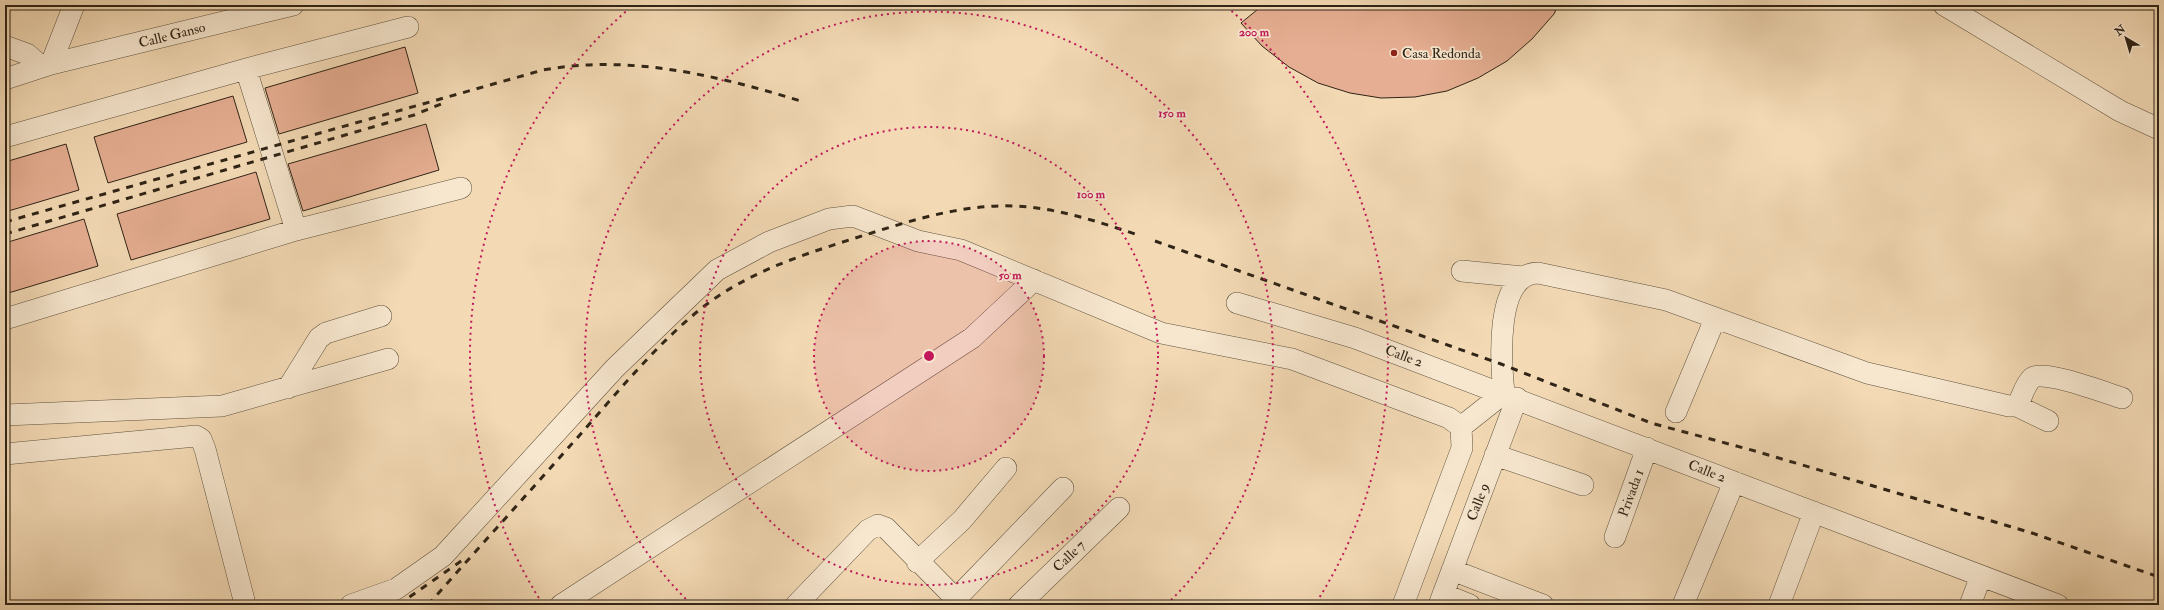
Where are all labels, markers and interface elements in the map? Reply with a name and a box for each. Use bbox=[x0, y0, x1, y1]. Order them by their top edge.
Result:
street label: Calle Ganso bbox=[137, 18, 207, 51]
north arrow bbox=[2106, 18, 2146, 58]
text: N bbox=[2111, 22, 2129, 39]
text: 200 m bbox=[1239, 25, 1270, 40]
place label: Casa Redonda bbox=[1402, 45, 1481, 62]
marker: Casa Redonda bbox=[1389, 48, 1399, 58]
text: 150 m bbox=[1158, 106, 1186, 121]
text: 100 m bbox=[1077, 187, 1106, 202]
text: 50 m bbox=[998, 268, 1022, 283]
street label: Calle 2 bbox=[1383, 341, 1425, 371]
centre of rings bbox=[922, 349, 936, 363]
street label: Calle 2 bbox=[1686, 456, 1728, 486]
street label: Privada 1 bbox=[1615, 467, 1647, 519]
street label: Calle 9 bbox=[1463, 481, 1493, 523]
street label: Calle 7 bbox=[1049, 536, 1089, 575]

